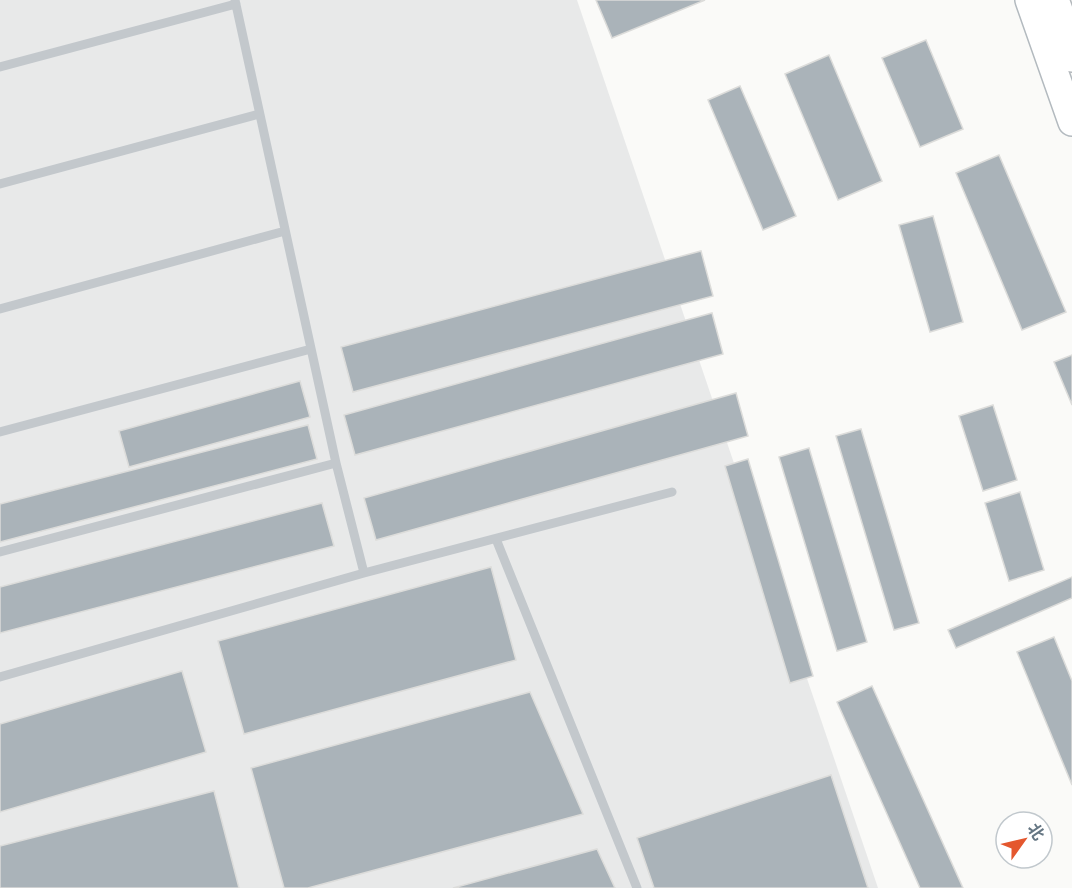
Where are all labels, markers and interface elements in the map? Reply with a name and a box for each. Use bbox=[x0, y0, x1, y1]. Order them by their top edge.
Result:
north arrow bbox=[994, 810, 1054, 870]
text: 北 bbox=[1024, 820, 1048, 844]

